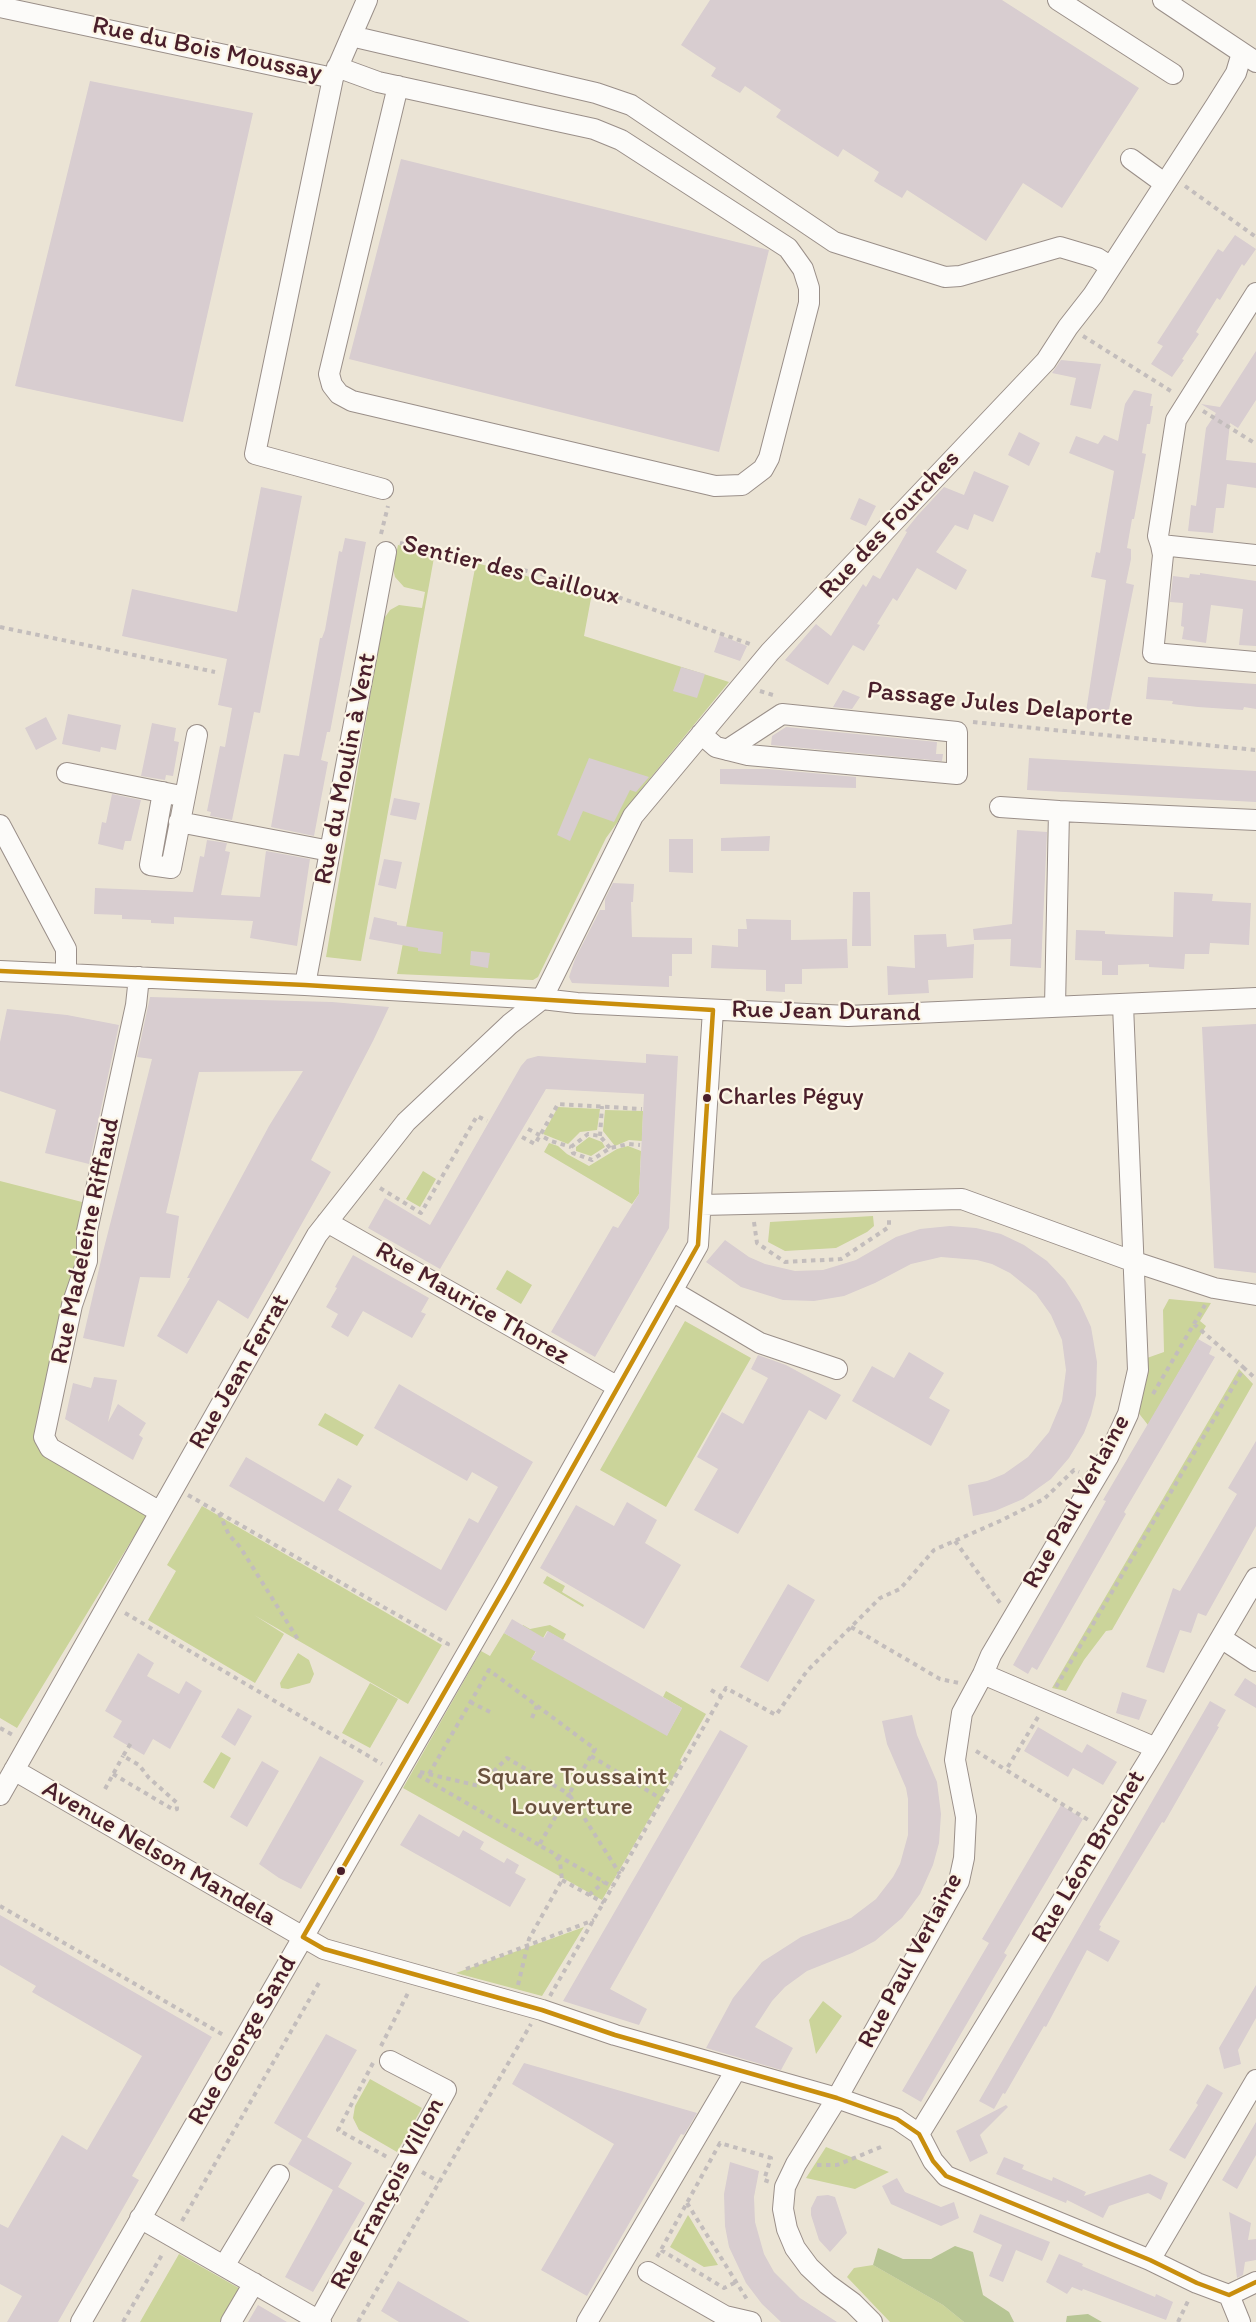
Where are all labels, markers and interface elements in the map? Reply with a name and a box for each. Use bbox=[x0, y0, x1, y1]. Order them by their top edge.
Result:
street label: Rue du Bois Moussay bbox=[89, 10, 325, 90]
street label: Rue des Fourches bbox=[813, 444, 967, 606]
street label: Sentier des Cailloux bbox=[399, 529, 623, 613]
street label: Rue du Moulin à Vent bbox=[308, 651, 384, 887]
street label: Passage Jules Delaporte bbox=[865, 676, 1135, 734]
street label: Rue Jean Durand bbox=[731, 995, 921, 1029]
place label: Charles Péguy bbox=[718, 1084, 863, 1112]
marker: Charles Péguy bbox=[701, 1092, 713, 1104]
street label: Rue Madeleine Riffaud bbox=[45, 1115, 127, 1367]
street label: Rue Maurice Thorez bbox=[369, 1236, 575, 1372]
street label: Rue Jean Ferrat bbox=[183, 1289, 297, 1455]
street label: Rue Paul Verlaine bbox=[1016, 1410, 1138, 1594]
park label: Square Toussaint Louverture bbox=[477, 1761, 667, 1822]
street label: Rue Léon Brochet bbox=[1025, 1765, 1153, 1949]
street label: Avenue Nelson Mandela bbox=[36, 1774, 282, 1934]
unlabelled marker bbox=[335, 1865, 347, 1877]
street label: Rue Paul Verlaine bbox=[852, 1868, 970, 2054]
street label: Rue George Sand bbox=[182, 1951, 304, 2131]
street label: Rue François Villon bbox=[324, 2093, 452, 2295]

